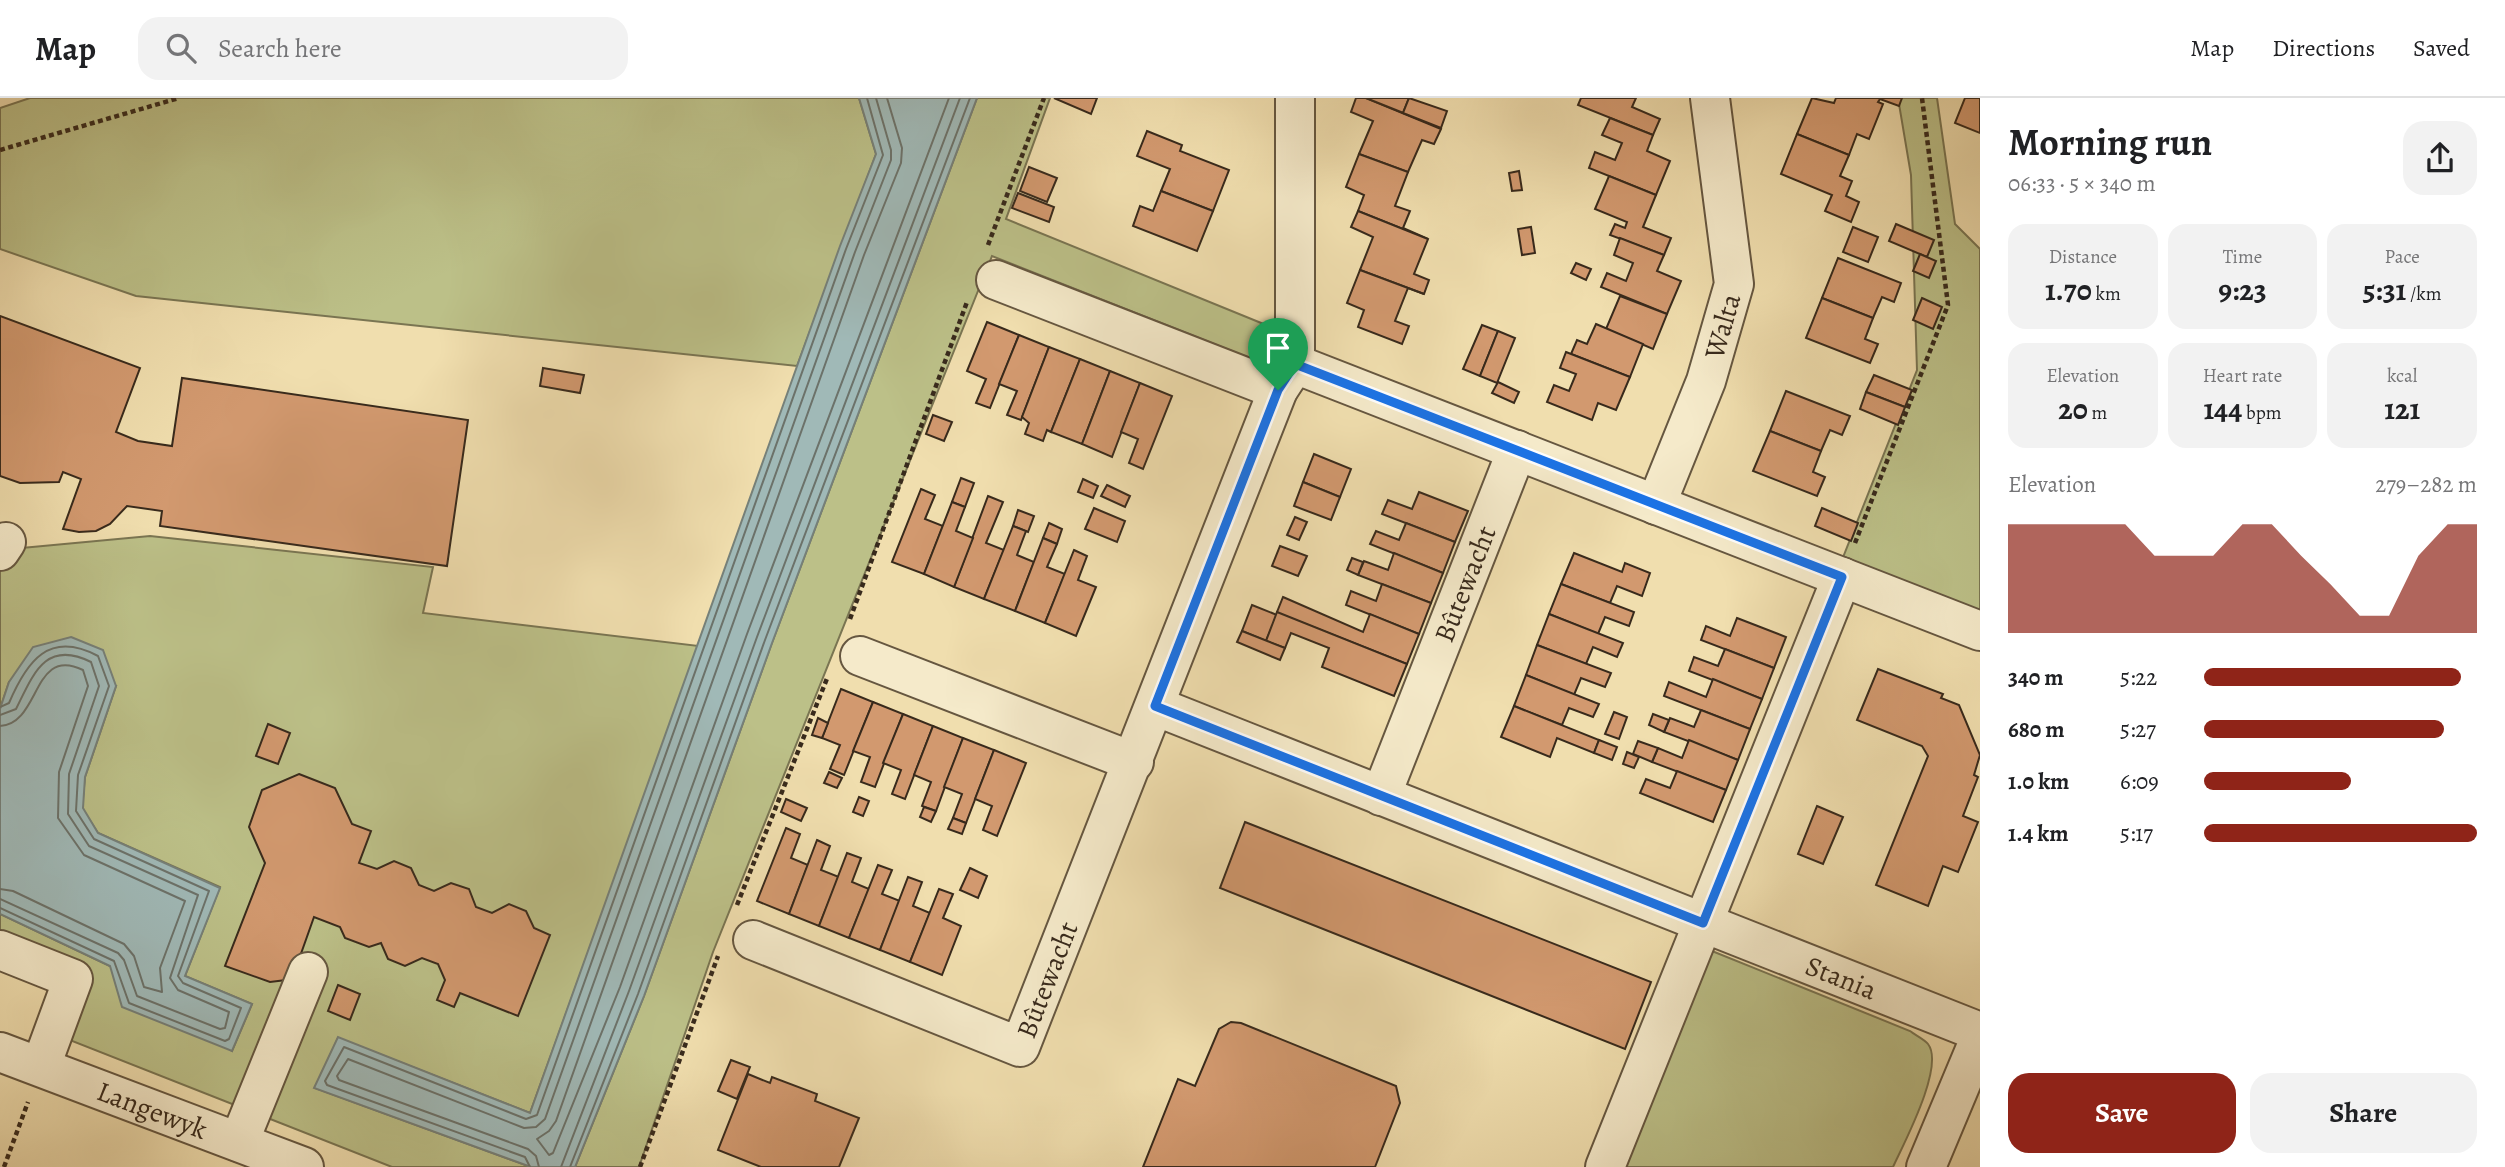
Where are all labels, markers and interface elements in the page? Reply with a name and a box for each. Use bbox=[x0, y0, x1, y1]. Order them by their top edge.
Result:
search box bbox=[138, 17, 628, 80]
text: Map bbox=[35, 26, 96, 71]
icon: search bbox=[162, 29, 200, 67]
text: Search here bbox=[218, 31, 342, 66]
text: Map bbox=[2190, 32, 2234, 64]
text: Directions bbox=[2272, 32, 2375, 64]
text: Saved bbox=[2413, 32, 2470, 64]
text: Morning run bbox=[2008, 116, 2212, 168]
button: share bbox=[2403, 121, 2477, 195]
text: 06:33 · 5 × 340 m bbox=[2008, 168, 2156, 199]
text: Distance bbox=[2049, 244, 2117, 270]
text: Time bbox=[2223, 244, 2262, 270]
text: Pace bbox=[2385, 244, 2420, 270]
text: 1.70 bbox=[2045, 270, 2092, 310]
text: 9:23 bbox=[2218, 270, 2267, 310]
text: 5:31 bbox=[2363, 270, 2406, 310]
text: km bbox=[2092, 281, 2121, 307]
text: /km bbox=[2406, 281, 2442, 307]
street label: Walta bbox=[1695, 289, 1750, 364]
pin bbox=[1248, 318, 1308, 390]
icon: arrive bbox=[1259, 329, 1297, 367]
text: Elevation bbox=[2046, 363, 2119, 389]
text: Heart rate bbox=[2203, 363, 2282, 389]
text: kcal bbox=[2387, 363, 2417, 389]
text: 20 bbox=[2058, 389, 2088, 429]
text: 144 bbox=[2203, 389, 2242, 429]
text: 121 bbox=[2384, 389, 2420, 429]
text: m bbox=[2088, 400, 2107, 426]
text: bpm bbox=[2242, 400, 2282, 426]
text: Elevation bbox=[2008, 469, 2096, 500]
text: 279–282 m bbox=[2375, 469, 2477, 500]
street label: Bûtewacht bbox=[1425, 520, 1505, 648]
text: 340 m bbox=[2008, 662, 2064, 693]
text: 5:22 bbox=[2120, 662, 2157, 693]
text: 680 m bbox=[2008, 714, 2065, 745]
text: 5:27 bbox=[2120, 714, 2156, 745]
text: 1.0 km bbox=[2008, 766, 2069, 797]
text: 6:09 bbox=[2120, 766, 2159, 797]
text: 1.4 km bbox=[2008, 818, 2069, 849]
text: 5:17 bbox=[2120, 818, 2153, 849]
street label: Bûtewacht bbox=[1007, 916, 1087, 1044]
street label: Stania bbox=[1800, 947, 1882, 1009]
street label: Langewyk bbox=[91, 1072, 213, 1149]
button: Save bbox=[2008, 1073, 2236, 1153]
button: Share bbox=[2250, 1073, 2477, 1153]

